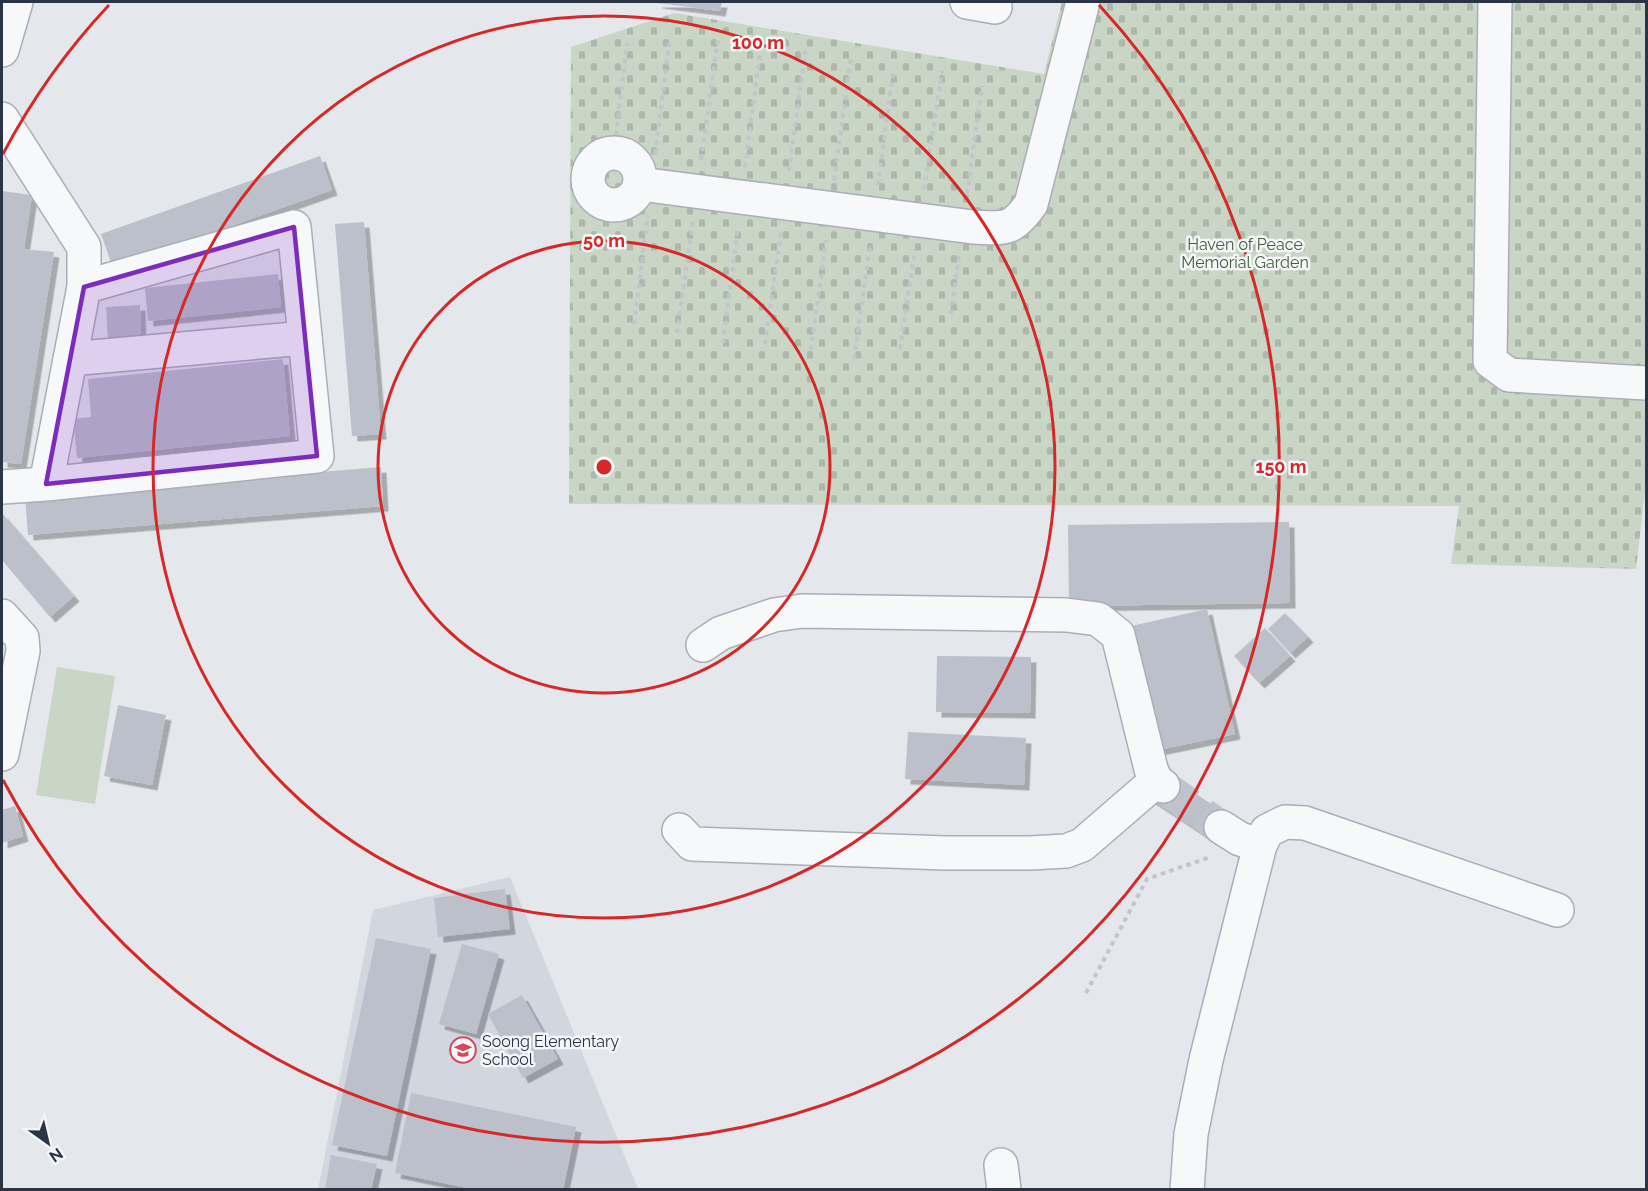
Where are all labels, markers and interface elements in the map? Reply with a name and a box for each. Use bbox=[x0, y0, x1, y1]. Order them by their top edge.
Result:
text: 100 m bbox=[732, 32, 784, 53]
text: 50 m bbox=[583, 230, 625, 251]
park label: Haven of Peace Memorial Garden bbox=[1181, 235, 1309, 272]
text: 150 m bbox=[1256, 456, 1307, 477]
centre of rings bbox=[594, 457, 614, 477]
place label: Soong Elementary School bbox=[482, 1032, 620, 1069]
school or university icon: Soong Elementary School bbox=[448, 1035, 478, 1065]
north arrow bbox=[18, 1113, 78, 1173]
text: N bbox=[46, 1144, 66, 1166]

